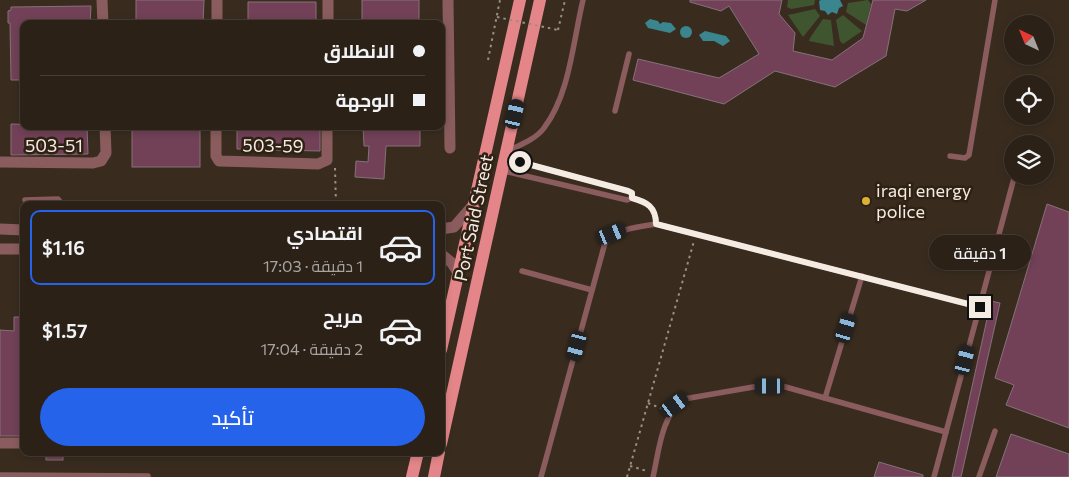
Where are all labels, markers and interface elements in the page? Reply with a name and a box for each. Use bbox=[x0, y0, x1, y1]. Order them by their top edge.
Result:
north arrow bbox=[1004, 15, 1054, 65]
map controls bbox=[1004, 15, 1054, 185]
text: الانطلاق bbox=[324, 39, 395, 62]
button: locate bbox=[1004, 75, 1054, 125]
text: الوجهة bbox=[335, 88, 395, 111]
car bbox=[504, 98, 525, 130]
street label: 503-59 bbox=[242, 133, 304, 157]
street label: 503-51 bbox=[25, 134, 83, 156]
button: layers bbox=[1004, 135, 1054, 185]
route start bbox=[509, 151, 531, 173]
street label: Port Said Street bbox=[449, 152, 497, 283]
place label: iraqi energy police bbox=[876, 179, 971, 222]
marker: iraqi energy police bbox=[860, 195, 872, 207]
text: اقتصادي bbox=[287, 221, 363, 244]
car bbox=[595, 221, 628, 247]
icon: car bbox=[378, 225, 423, 270]
callout: 1 دقيقة bbox=[929, 234, 1031, 270]
text: $1.16 bbox=[42, 236, 85, 259]
text: 1 دقيقة bbox=[954, 243, 1006, 262]
text: 1 دقيقة · 17:03 bbox=[263, 256, 363, 275]
route end bbox=[969, 296, 991, 318]
text: مريح bbox=[323, 304, 363, 327]
icon: car bbox=[378, 308, 423, 353]
car bbox=[834, 311, 857, 345]
text: $1.57 bbox=[42, 319, 87, 342]
car bbox=[565, 330, 588, 362]
text: 2 دقيقة · 17:04 bbox=[260, 339, 363, 358]
car bbox=[953, 344, 976, 376]
car bbox=[755, 379, 785, 394]
button: تأكيد bbox=[40, 388, 425, 446]
car bbox=[658, 390, 691, 420]

